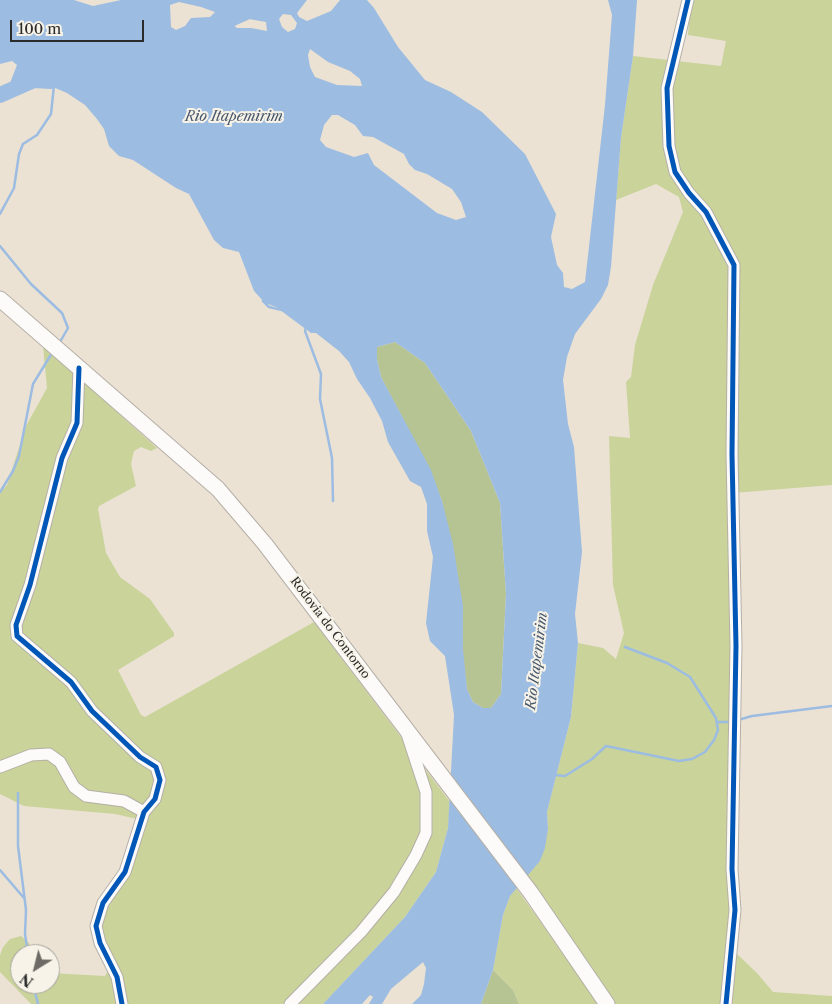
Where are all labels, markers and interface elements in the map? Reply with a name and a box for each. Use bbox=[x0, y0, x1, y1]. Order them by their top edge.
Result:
scale bar bbox=[12, 10, 146, 42]
text: 100 m bbox=[18, 19, 61, 38]
water label: Rio Itapemirim bbox=[185, 109, 283, 125]
street label: Rodovia do Contorno bbox=[287, 574, 373, 682]
water label: Rio Itapemirim bbox=[523, 611, 551, 711]
north arrow bbox=[10, 944, 60, 994]
text: N bbox=[17, 969, 37, 991]

